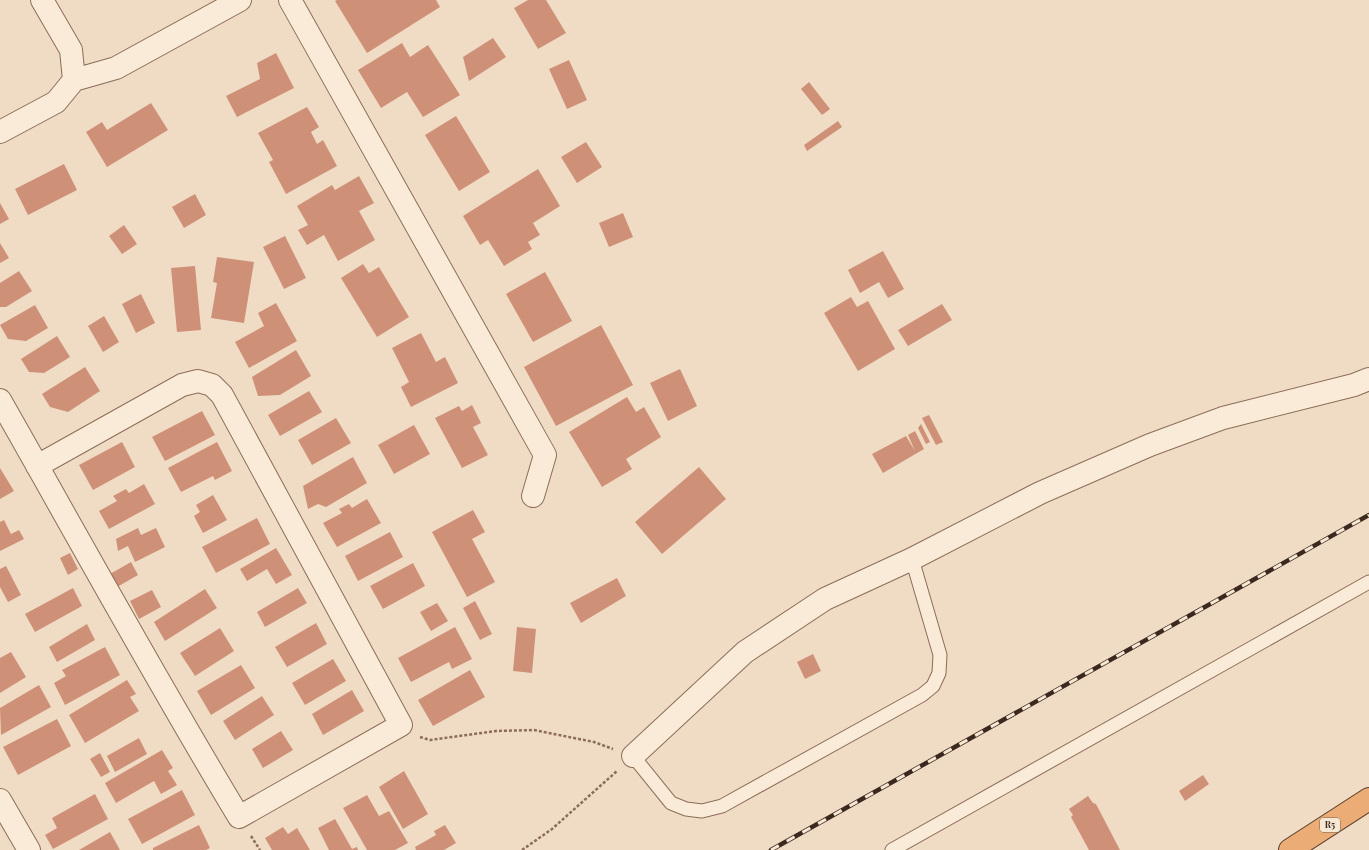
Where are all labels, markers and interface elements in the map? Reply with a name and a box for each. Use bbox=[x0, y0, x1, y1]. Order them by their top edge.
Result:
road number: R5 bbox=[1320, 818, 1340, 832]

